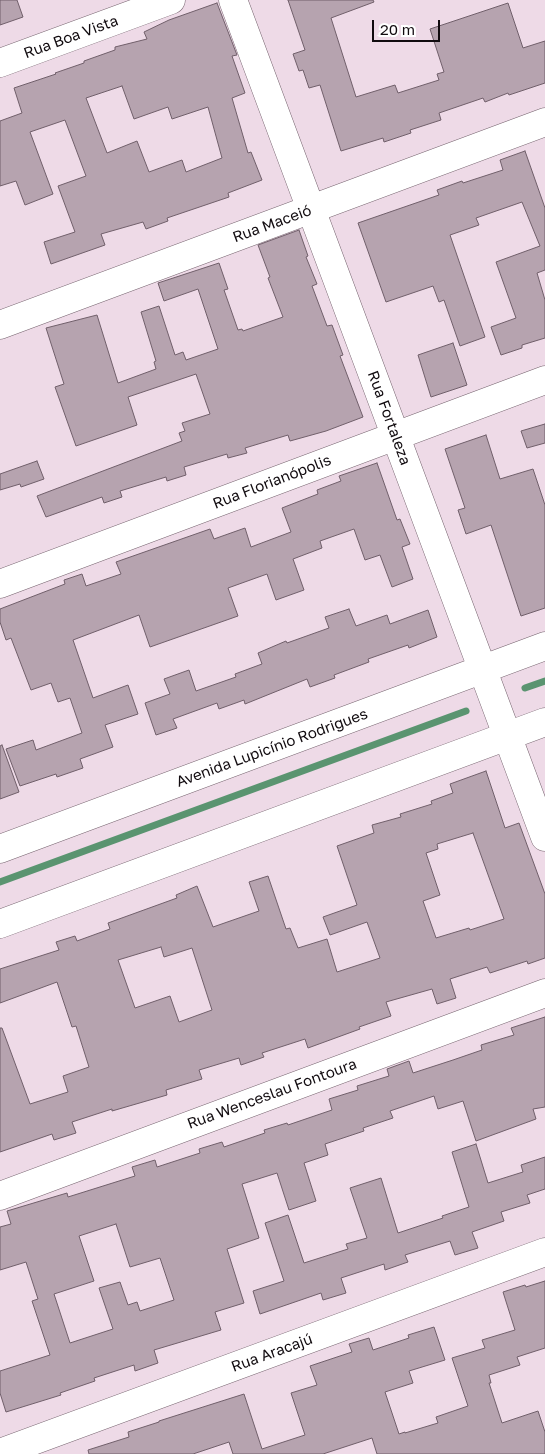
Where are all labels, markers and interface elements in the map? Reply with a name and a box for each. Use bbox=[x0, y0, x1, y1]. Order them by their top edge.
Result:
scale bar bbox=[375, 10, 442, 42]
street label: Rua Boa Vista bbox=[21, 12, 121, 62]
text: 20 m bbox=[380, 20, 415, 38]
street label: Rua Maceió bbox=[230, 201, 314, 247]
street label: Rua Fortaleza bbox=[364, 368, 414, 468]
street label: Rua Florianópolis bbox=[210, 451, 334, 513]
street label: Avenida Lupicínio Rodrigues bbox=[174, 705, 370, 791]
street label: Rua Wenceslau Fontoura bbox=[185, 1055, 359, 1133]
street label: Rua Aracajú bbox=[229, 1330, 315, 1376]

